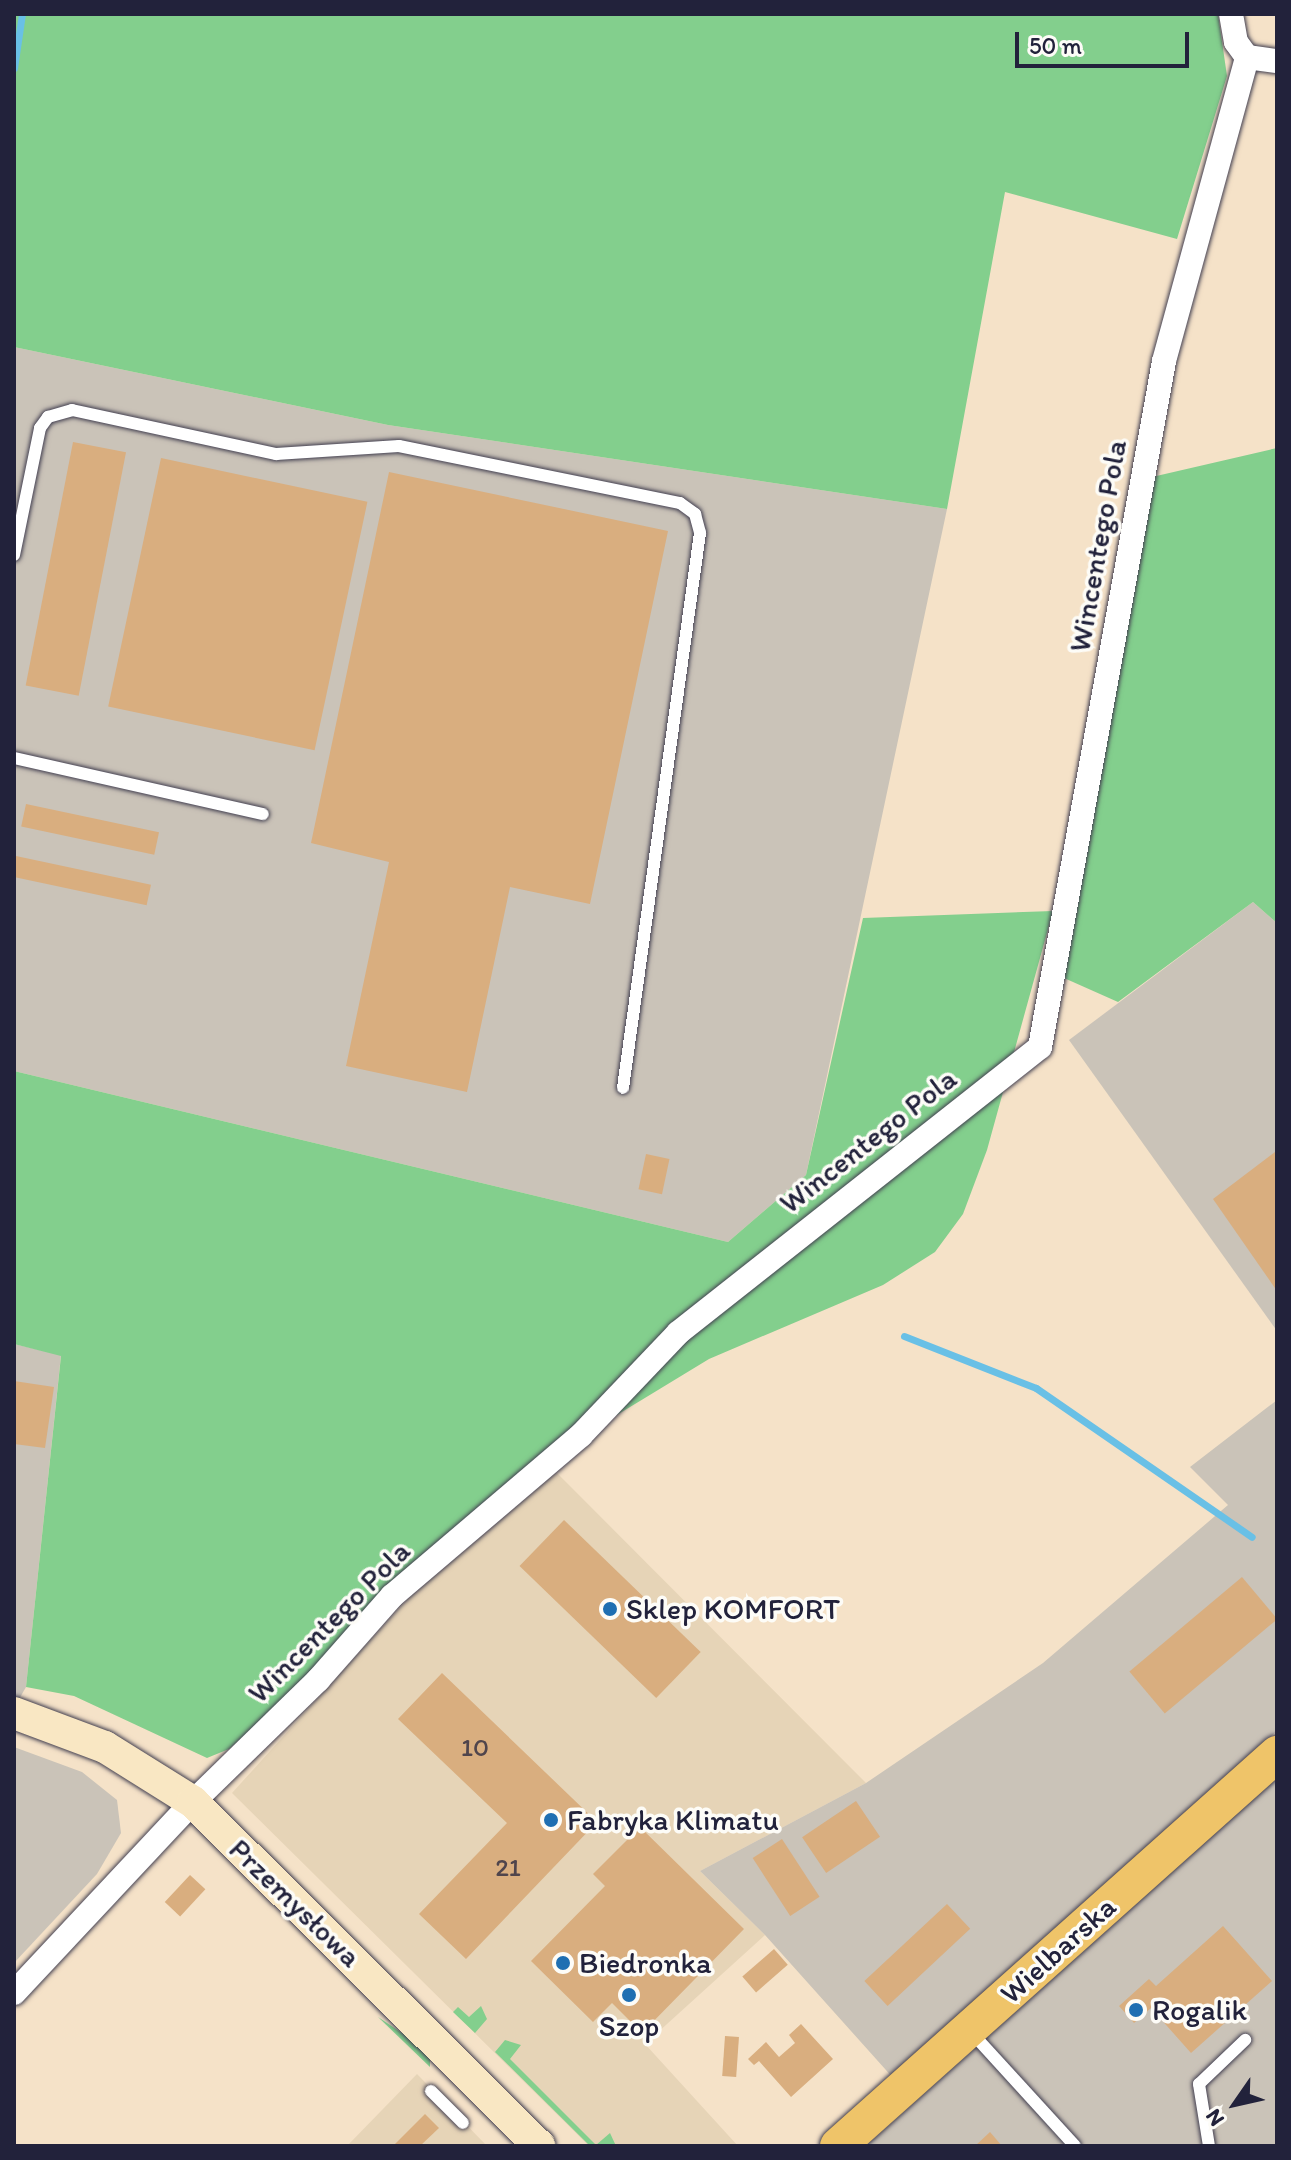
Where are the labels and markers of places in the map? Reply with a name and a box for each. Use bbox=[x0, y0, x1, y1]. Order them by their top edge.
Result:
place label: Sklep KOMFORT bbox=[626, 1591, 840, 1627]
marker: Sklep KOMFORT bbox=[601, 1600, 619, 1618]
place label: Fabryka Klimatu bbox=[567, 1802, 777, 1838]
marker: Fabryka Klimatu bbox=[542, 1811, 560, 1829]
place label: Biedronka bbox=[579, 1945, 712, 1981]
marker: Biedronka bbox=[554, 1954, 572, 1972]
marker: Szop bbox=[620, 1986, 638, 2004]
place label: Rogalik bbox=[1152, 1992, 1247, 2028]
marker: Rogalik bbox=[1127, 2001, 1145, 2019]
place label: Szop bbox=[599, 2008, 659, 2044]

